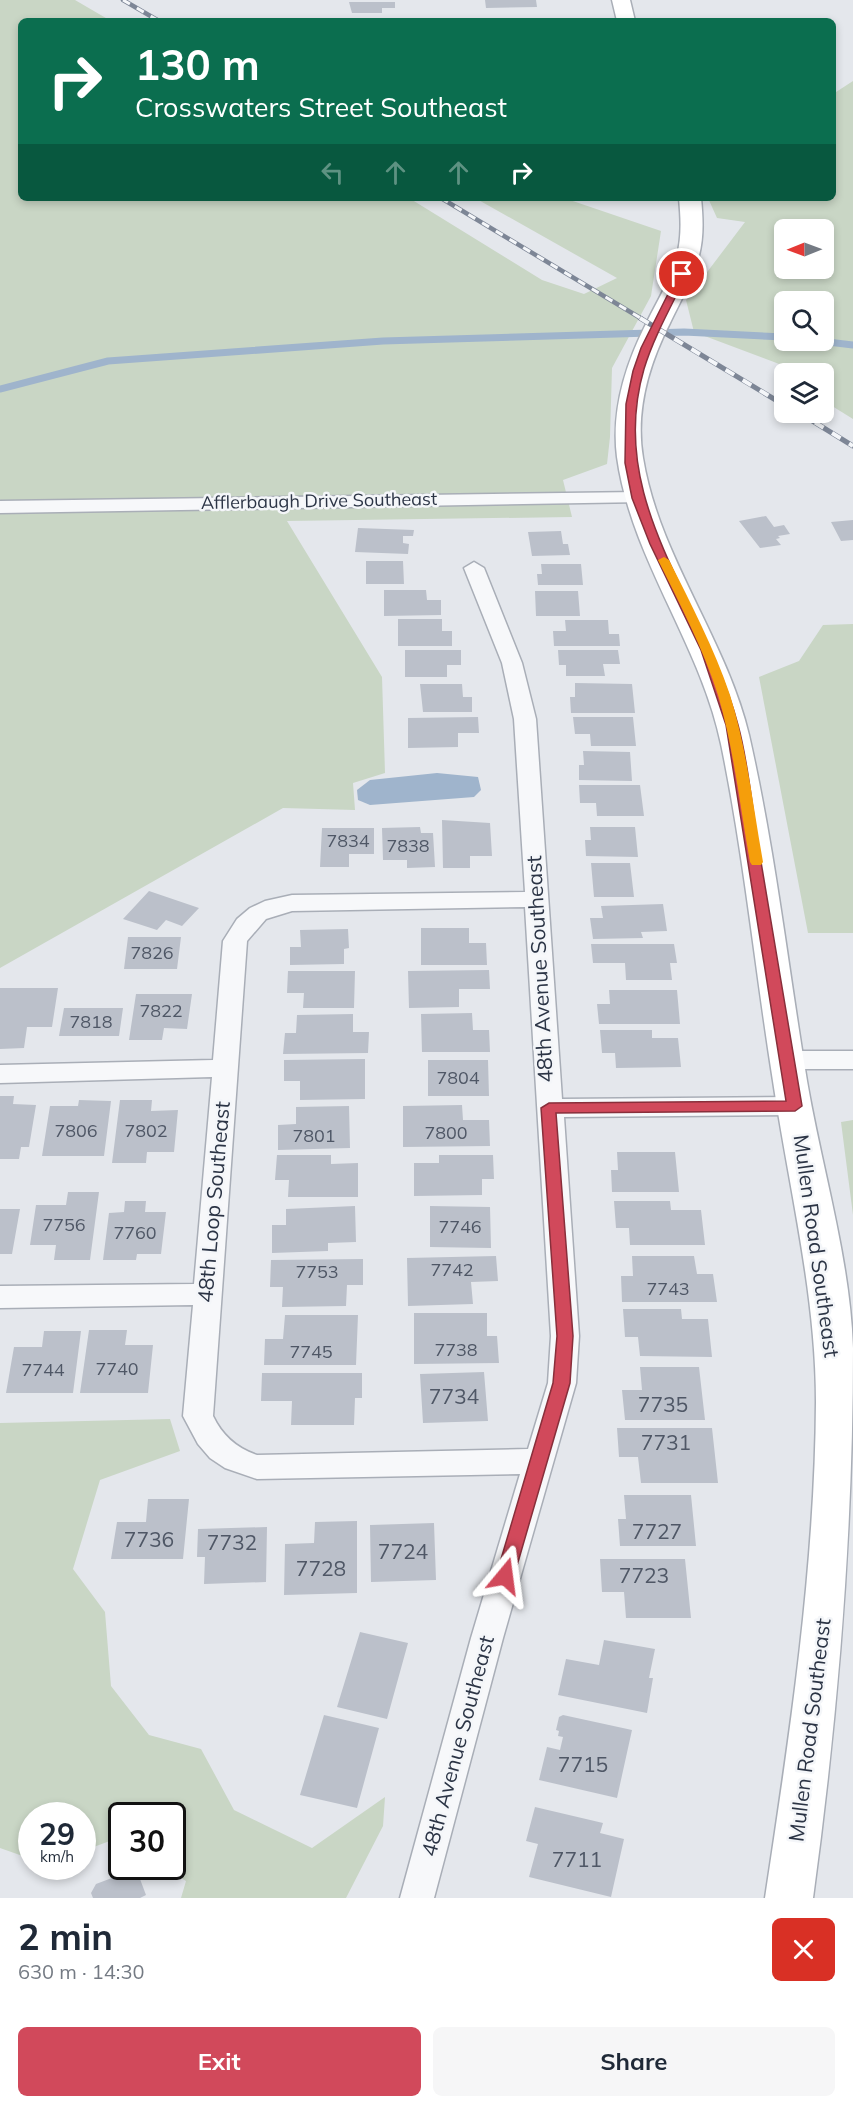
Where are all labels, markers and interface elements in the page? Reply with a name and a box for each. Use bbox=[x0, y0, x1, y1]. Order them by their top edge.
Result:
text: 130 m bbox=[135, 38, 260, 91]
icon: right bbox=[36, 42, 114, 120]
text: Crosswaters Street Southeast bbox=[135, 90, 507, 124]
icon: left bbox=[316, 156, 349, 189]
icon: ahead bbox=[379, 156, 412, 189]
icon: ahead bbox=[442, 156, 475, 189]
icon: right bbox=[505, 156, 538, 189]
north arrow bbox=[774, 219, 834, 279]
map controls bbox=[774, 219, 834, 423]
pin bbox=[656, 248, 707, 299]
icon: arrive bbox=[665, 257, 698, 290]
button: search bbox=[774, 291, 834, 351]
button: layers bbox=[774, 363, 834, 423]
street label: Afflerbaugh Drive Southeast bbox=[201, 487, 437, 514]
house number: 7834 bbox=[326, 829, 370, 852]
house number: 7838 bbox=[386, 834, 430, 857]
street label: 48th Avenue Southeast bbox=[520, 855, 558, 1083]
house number: 7826 bbox=[130, 941, 174, 964]
house number: 7822 bbox=[139, 999, 183, 1022]
house number: 7818 bbox=[69, 1010, 113, 1033]
house number: 7804 bbox=[436, 1066, 480, 1089]
street label: 48th Loop Southeast bbox=[191, 1100, 235, 1304]
house number: 7806 bbox=[54, 1119, 98, 1142]
house number: 7802 bbox=[124, 1119, 168, 1142]
house number: 7800 bbox=[424, 1121, 468, 1144]
house number: 7801 bbox=[292, 1124, 336, 1147]
street label: Mullen Road Southeast bbox=[788, 1133, 846, 1359]
house number: 7756 bbox=[42, 1213, 86, 1236]
house number: 7746 bbox=[438, 1215, 482, 1238]
house number: 7760 bbox=[113, 1221, 157, 1244]
house number: 7742 bbox=[430, 1258, 474, 1281]
house number: 7753 bbox=[295, 1260, 339, 1283]
house number: 7743 bbox=[646, 1277, 690, 1300]
house number: 7738 bbox=[434, 1338, 478, 1361]
house number: 7745 bbox=[289, 1340, 333, 1363]
house number: 7740 bbox=[95, 1357, 139, 1380]
house number: 7744 bbox=[21, 1358, 65, 1381]
house number: 7734 bbox=[429, 1383, 480, 1409]
house number: 7735 bbox=[638, 1391, 688, 1417]
house number: 7731 bbox=[641, 1429, 691, 1455]
house number: 7727 bbox=[632, 1518, 682, 1544]
house number: 7736 bbox=[124, 1526, 174, 1552]
house number: 7732 bbox=[207, 1529, 257, 1555]
house number: 7724 bbox=[378, 1538, 429, 1564]
position arrow bbox=[473, 1544, 537, 1608]
house number: 7728 bbox=[296, 1555, 346, 1581]
house number: 7723 bbox=[619, 1562, 669, 1588]
street label: Mullen Road Southeast bbox=[782, 1617, 836, 1843]
street label: 48th Avenue Southeast bbox=[415, 1633, 499, 1859]
house number: 7715 bbox=[558, 1751, 608, 1777]
speed limit sign: 30 bbox=[108, 1802, 186, 1880]
text: 29 bbox=[39, 1815, 75, 1853]
house number: 7711 bbox=[552, 1846, 602, 1872]
text: km/h bbox=[40, 1847, 74, 1866]
text: 2 min bbox=[18, 1914, 113, 1959]
button: close bbox=[772, 1918, 835, 1981]
text: 630 m · 14:30 bbox=[18, 1959, 144, 1984]
button: Exit bbox=[18, 2027, 421, 2096]
button: Share bbox=[433, 2027, 835, 2096]

